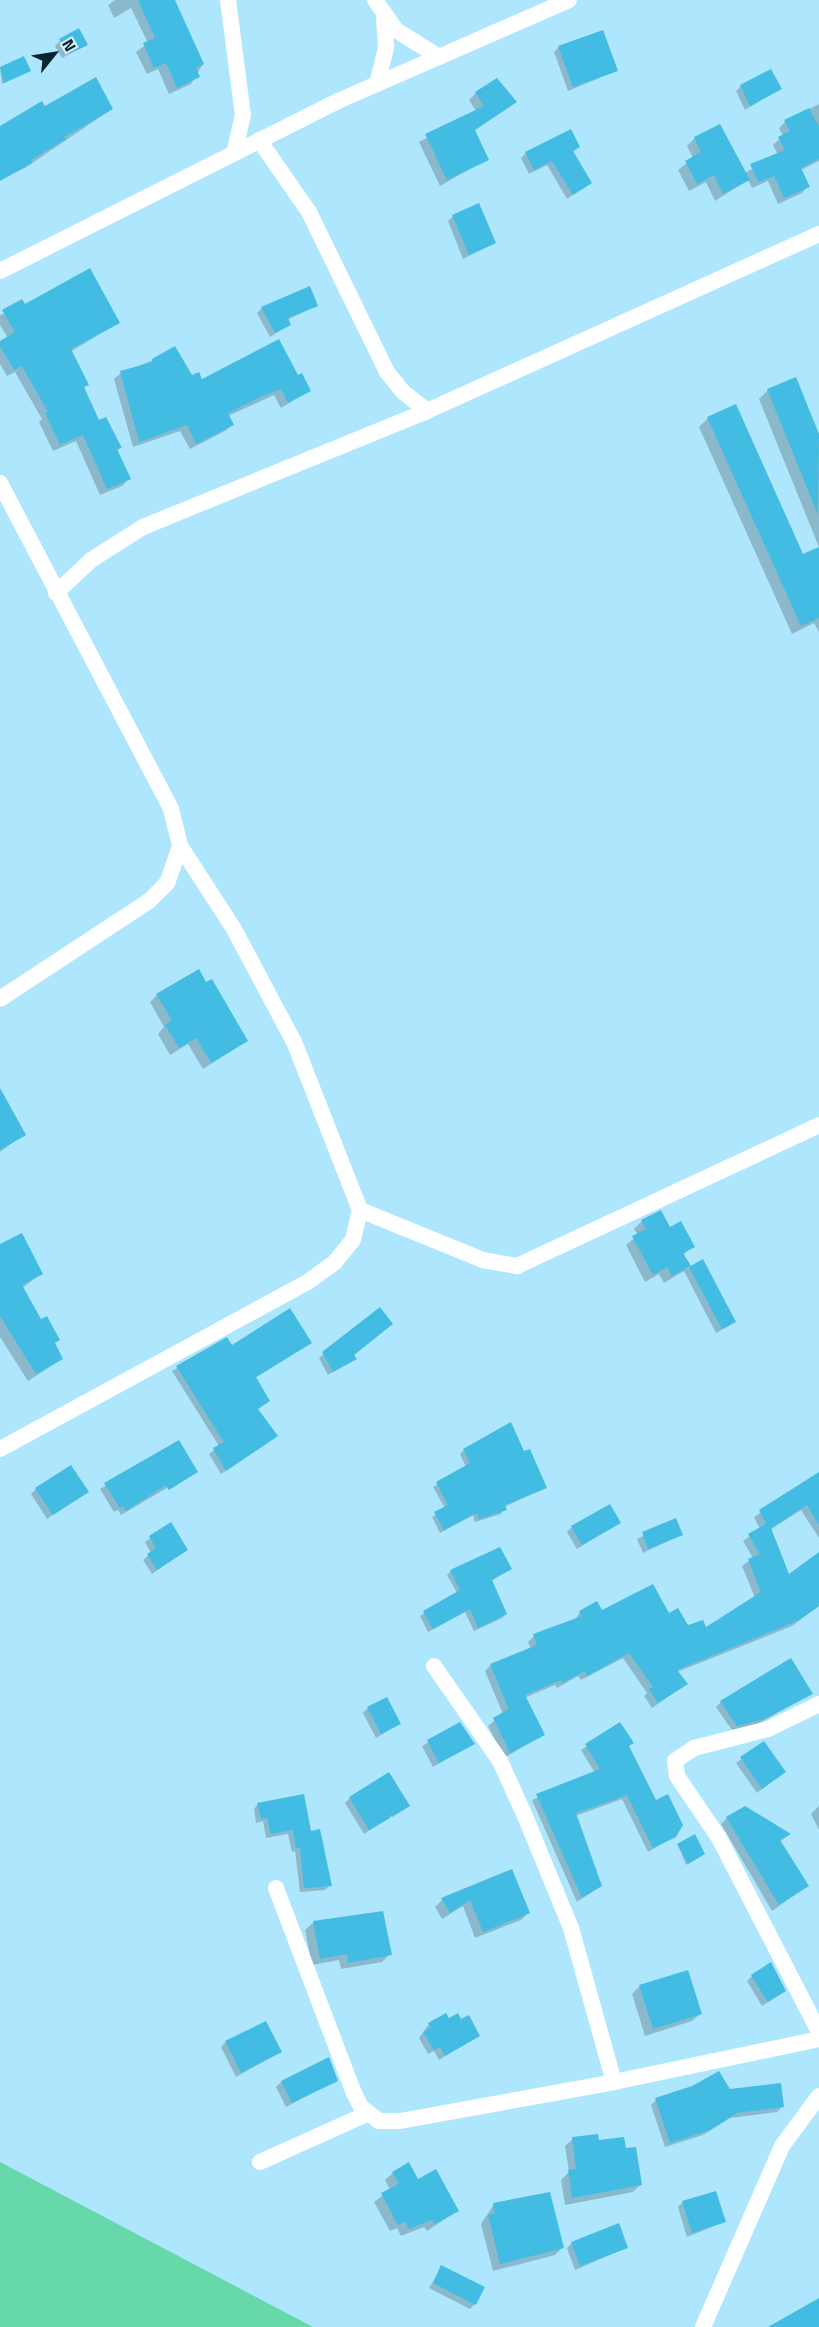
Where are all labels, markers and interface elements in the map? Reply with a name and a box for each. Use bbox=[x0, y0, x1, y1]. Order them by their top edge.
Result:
north arrow bbox=[24, 24, 84, 84]
text: N bbox=[56, 34, 83, 56]

